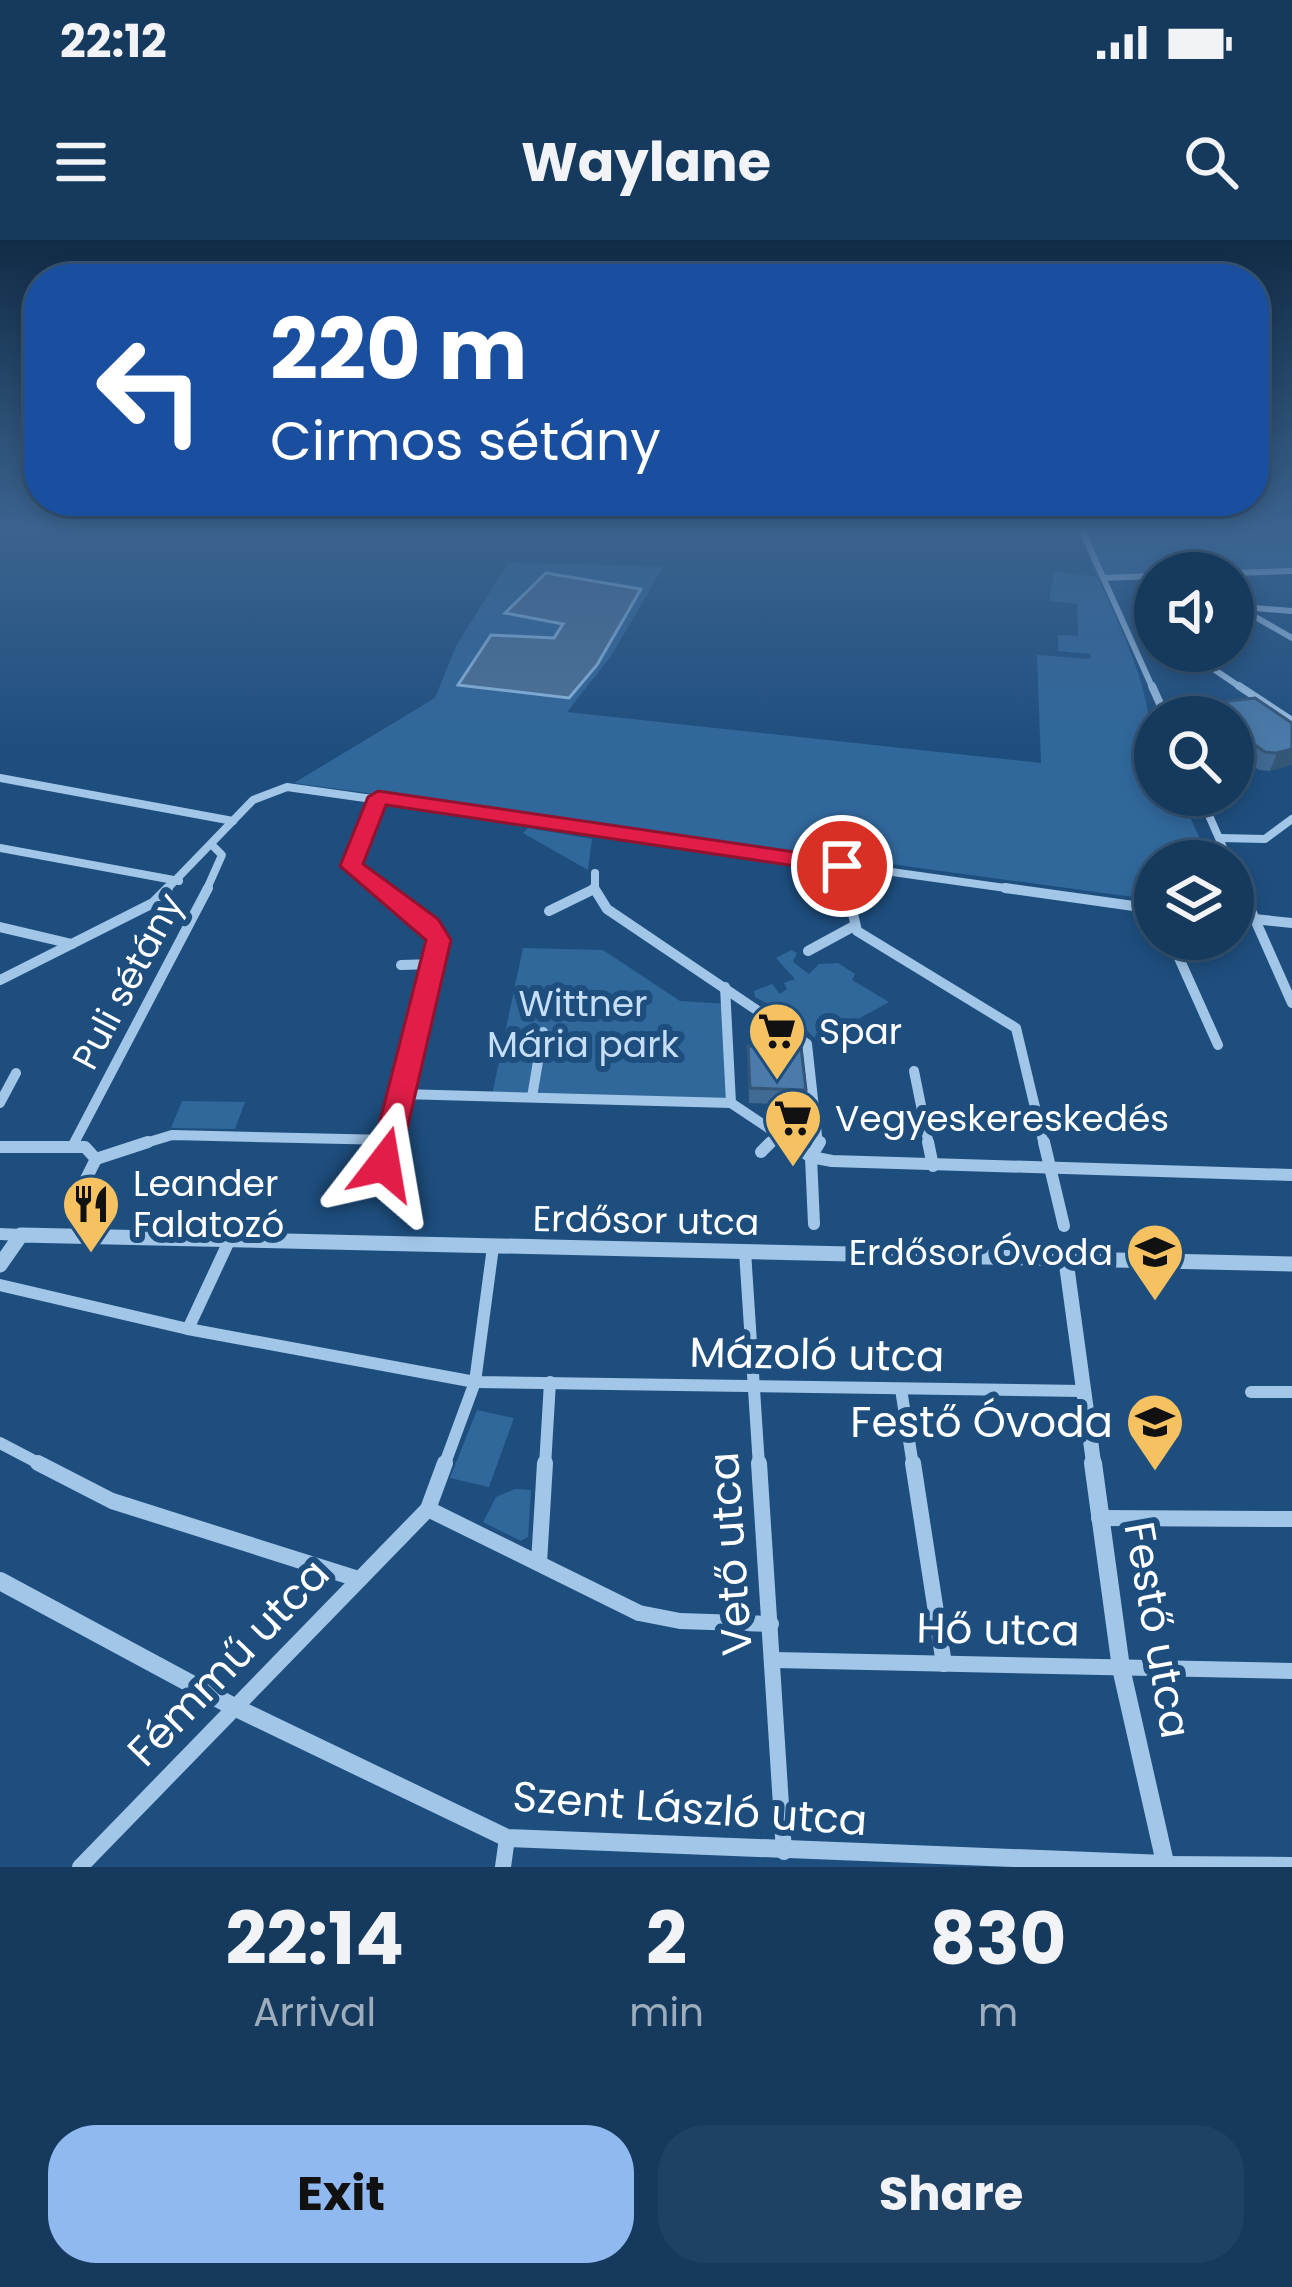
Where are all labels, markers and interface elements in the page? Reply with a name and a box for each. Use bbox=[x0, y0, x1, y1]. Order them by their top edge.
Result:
text: 22:12 bbox=[60, 10, 167, 73]
text: Waylane bbox=[521, 124, 771, 200]
icon: menu bbox=[48, 129, 114, 195]
icon: search bbox=[1178, 129, 1244, 195]
text: 220 m bbox=[270, 291, 527, 408]
icon: left bbox=[72, 312, 228, 468]
text: Cirmos sétány bbox=[270, 403, 661, 479]
map controls bbox=[1134, 552, 1254, 960]
button: sound bbox=[1134, 552, 1254, 672]
button: search bbox=[1134, 696, 1254, 816]
pin bbox=[791, 815, 893, 917]
icon: arrive bbox=[809, 833, 875, 899]
button: layers bbox=[1134, 840, 1254, 960]
street label: Puli sétány bbox=[60, 884, 195, 1078]
park label: Wittner Mária park bbox=[487, 978, 680, 1070]
supermarket icon: Spar bbox=[746, 1000, 808, 1082]
place label: Spar bbox=[819, 1006, 902, 1057]
supermarket icon: Vegyeskereskedés bbox=[762, 1087, 824, 1169]
place label: Vegyeskereskedés bbox=[835, 1093, 1169, 1144]
position arrow bbox=[321, 1101, 447, 1227]
place label: Leander Falatozó bbox=[133, 1158, 284, 1250]
restaurant icon: Leander Falatozó bbox=[60, 1173, 122, 1255]
street label: Erdősor utca bbox=[532, 1193, 760, 1248]
school or university icon: Erdősor Óvoda bbox=[1124, 1221, 1186, 1303]
place label: Erdősor Óvoda bbox=[849, 1227, 1113, 1278]
street label: Mázoló utca bbox=[689, 1323, 945, 1386]
school or university icon: Festő Óvoda bbox=[1124, 1391, 1186, 1473]
place label: Festő Óvoda bbox=[850, 1393, 1113, 1452]
street label: Vető utca bbox=[694, 1450, 767, 1658]
street label: Festő utca bbox=[1109, 1517, 1206, 1743]
street label: Fémmű utca bbox=[114, 1546, 343, 1779]
street label: Hő utca bbox=[916, 1599, 1080, 1660]
street label: Szent László utca bbox=[511, 1767, 869, 1850]
text: 22:14 bbox=[225, 1888, 404, 1989]
text: 2 bbox=[646, 1888, 687, 1989]
text: 830 bbox=[929, 1888, 1067, 1989]
text: Arrival bbox=[253, 1985, 376, 2040]
text: min bbox=[629, 1985, 704, 2040]
text: m bbox=[978, 1985, 1018, 2040]
button: Exit bbox=[48, 2125, 634, 2263]
button: Share bbox=[658, 2125, 1244, 2263]

